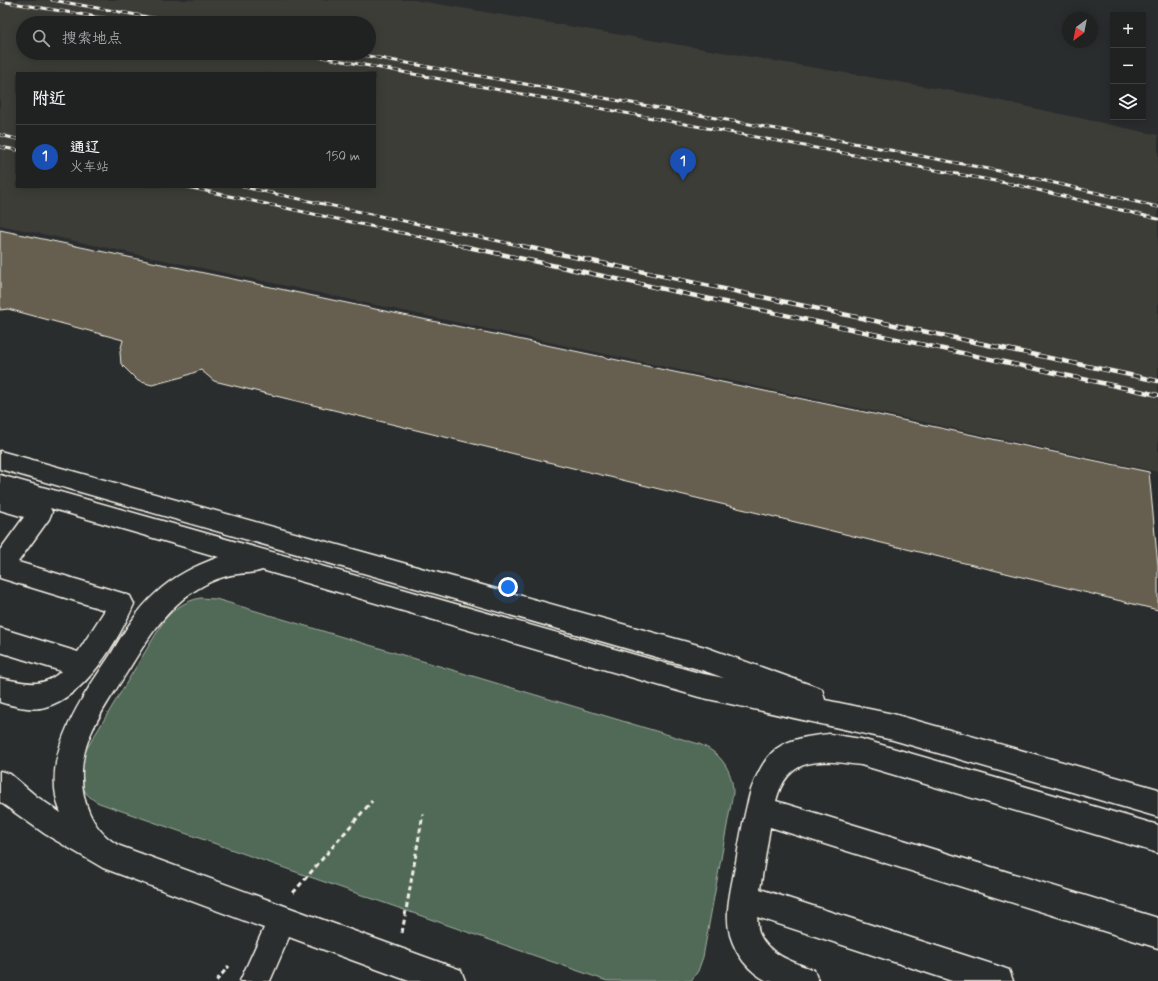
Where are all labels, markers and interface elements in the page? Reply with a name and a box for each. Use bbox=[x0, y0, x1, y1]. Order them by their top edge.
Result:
north arrow bbox=[1062, 12, 1098, 48]
map controls bbox=[1110, 12, 1146, 120]
button: + bbox=[1110, 12, 1146, 48]
search box bbox=[16, 16, 376, 60]
icon: search bbox=[30, 27, 52, 49]
text: 搜索地点 bbox=[62, 29, 122, 49]
button: − bbox=[1110, 48, 1146, 84]
button: layers bbox=[1110, 84, 1146, 120]
text: 附近 bbox=[32, 88, 66, 110]
text: 通辽 bbox=[70, 138, 100, 158]
text: 1 bbox=[42, 148, 48, 165]
text: 150 m bbox=[326, 148, 360, 165]
pin: 1 bbox=[670, 148, 696, 181]
text: 火车站 bbox=[70, 159, 109, 176]
your location bbox=[498, 577, 518, 597]

